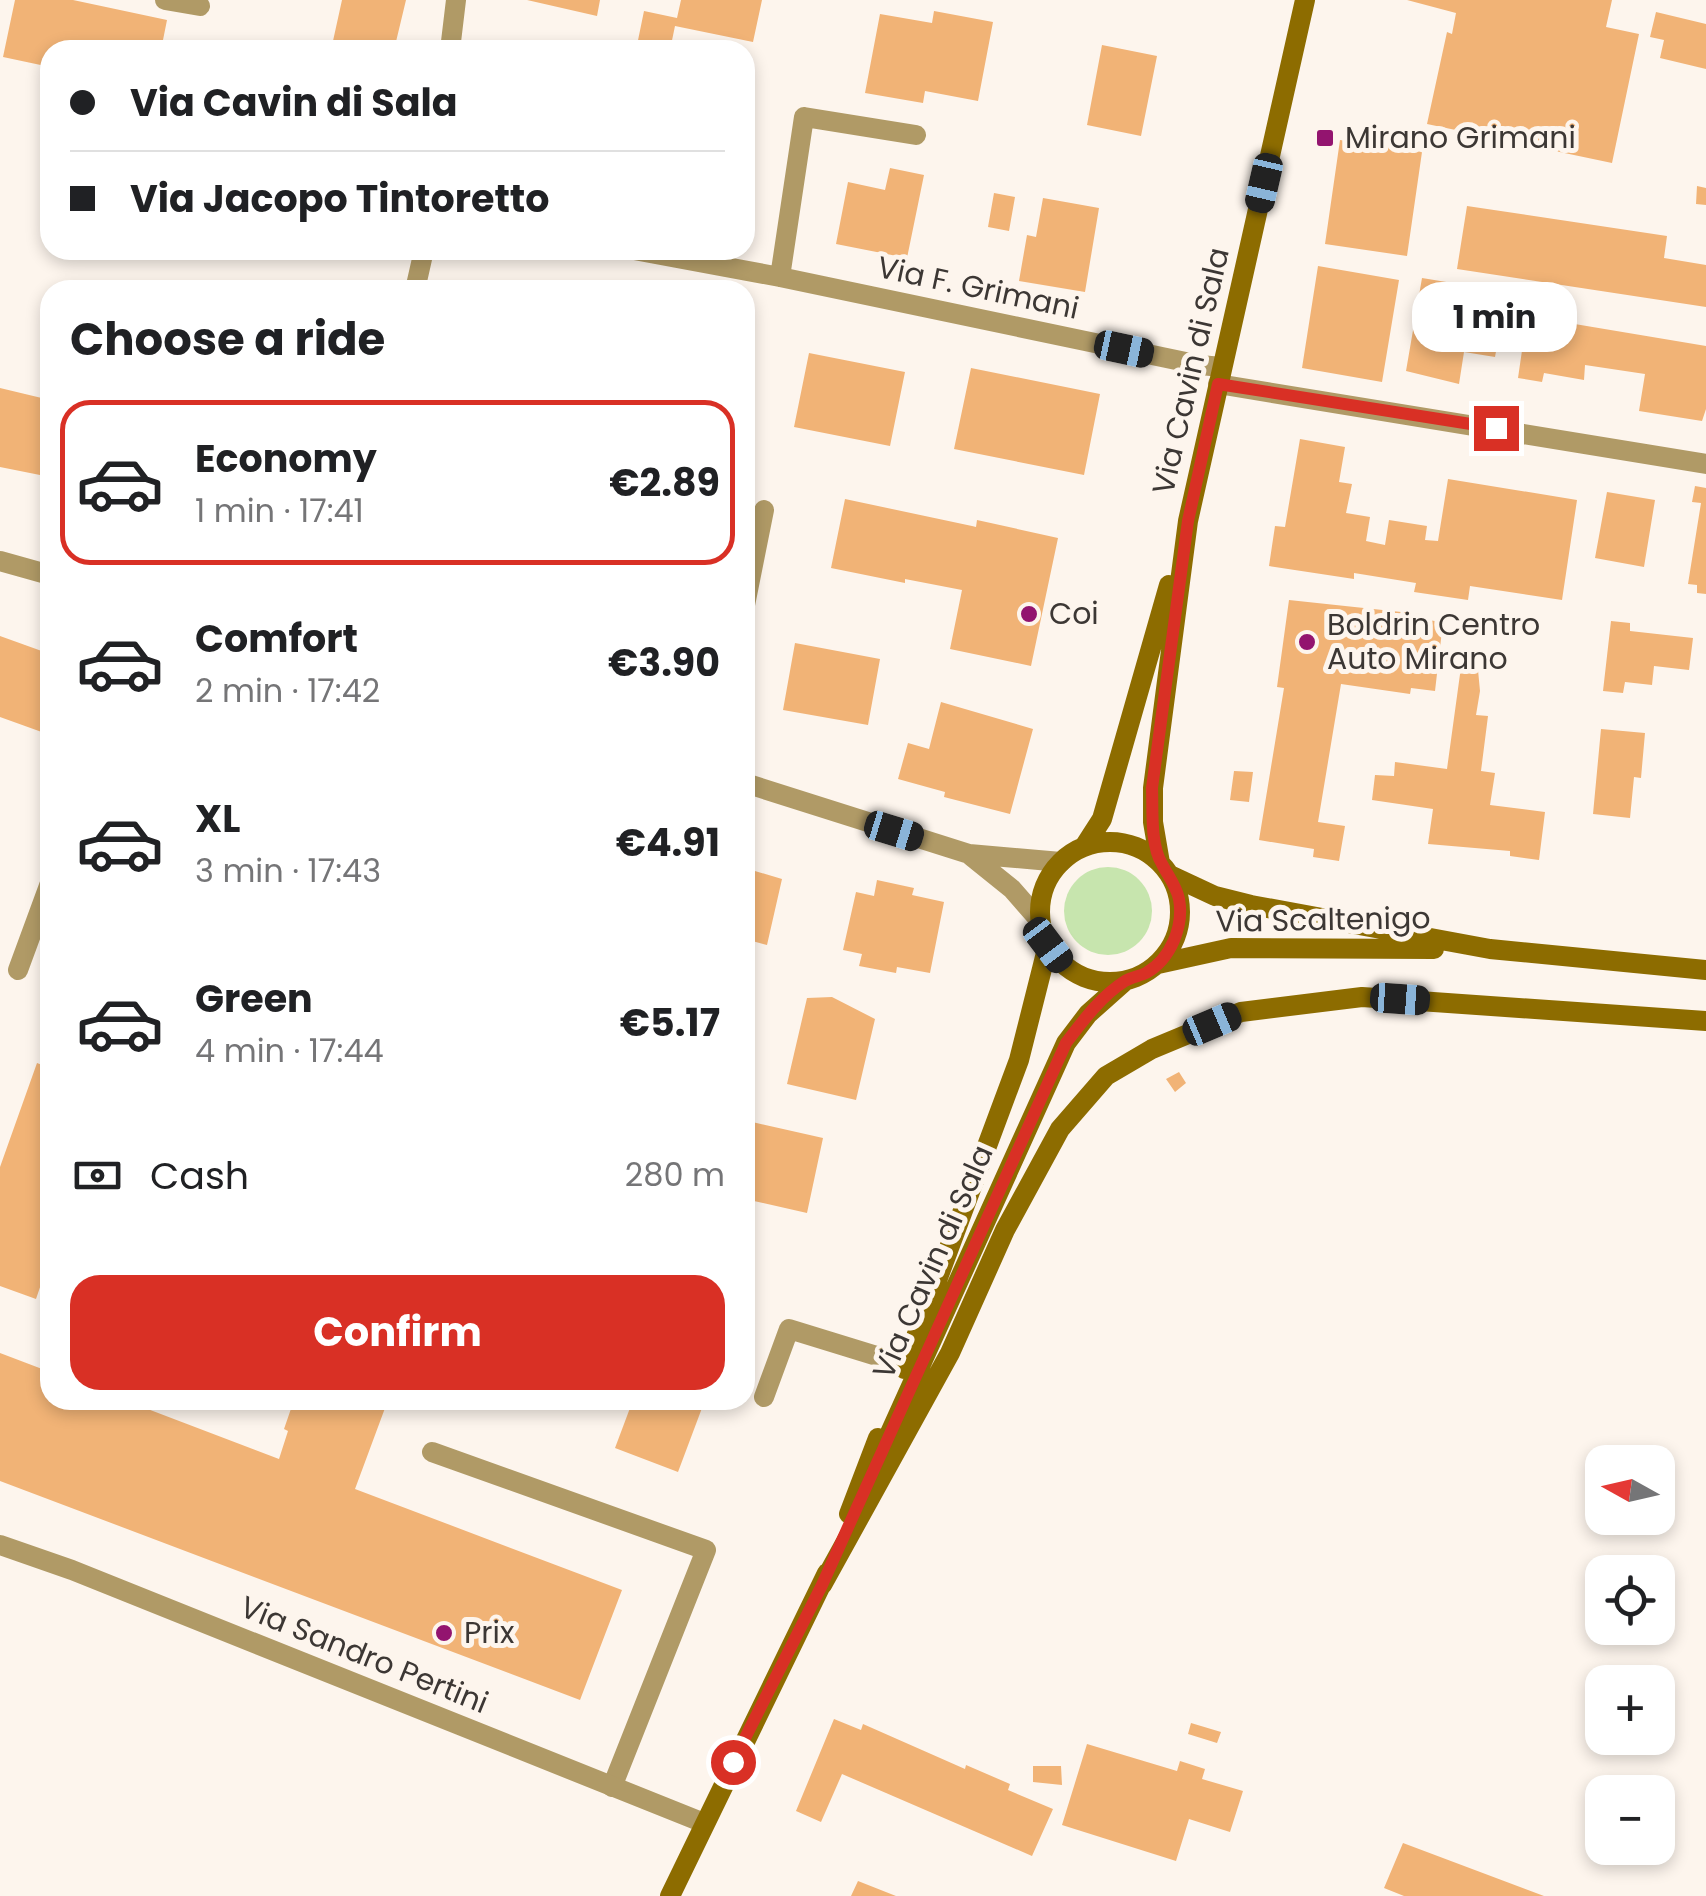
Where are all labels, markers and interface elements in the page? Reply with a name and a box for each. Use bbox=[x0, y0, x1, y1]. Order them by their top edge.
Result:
text: Via Cavin di Sala bbox=[130, 76, 458, 129]
place label: Mirano Grimani bbox=[1345, 116, 1576, 159]
marker: Mirano Grimani bbox=[1314, 127, 1336, 149]
car bbox=[1243, 150, 1285, 216]
text: Via Jacopo Tintoretto bbox=[130, 172, 549, 225]
street label: Via Cavin di Sala bbox=[1141, 243, 1240, 499]
street label: Via F. Grimani bbox=[873, 245, 1083, 330]
callout: 1 min bbox=[1414, 283, 1578, 353]
text: 1 min bbox=[1453, 294, 1536, 339]
text: Choose a ride bbox=[70, 308, 385, 371]
car bbox=[1092, 328, 1156, 370]
route end bbox=[1474, 406, 1519, 451]
text: Economy bbox=[195, 432, 377, 485]
icon: car bbox=[75, 438, 165, 528]
text: €2.89 bbox=[609, 456, 720, 509]
text: 1 min · 17:41 bbox=[195, 488, 364, 533]
place label: Coi bbox=[1049, 592, 1099, 635]
marker: Coi bbox=[1018, 603, 1040, 625]
place label: Boldrin Centro Auto Mirano bbox=[1327, 603, 1540, 680]
text: Comfort bbox=[195, 612, 358, 665]
icon: car bbox=[75, 618, 165, 708]
marker: Boldrin Centro Auto Mirano bbox=[1296, 631, 1318, 653]
text: €3.90 bbox=[608, 636, 720, 689]
text: 2 min · 17:42 bbox=[195, 668, 380, 713]
text: XL bbox=[195, 792, 240, 845]
icon: car bbox=[75, 798, 165, 888]
car bbox=[861, 808, 927, 854]
text: €4.91 bbox=[616, 816, 720, 869]
text: 3 min · 17:43 bbox=[195, 848, 381, 893]
street label: Via Scaltenigo bbox=[1215, 896, 1431, 943]
car bbox=[1018, 912, 1078, 978]
text: Green bbox=[195, 972, 313, 1025]
icon: car bbox=[75, 978, 165, 1068]
car bbox=[1369, 982, 1431, 1016]
text: €5.17 bbox=[620, 996, 720, 1049]
car bbox=[1179, 998, 1245, 1050]
text: 4 min · 17:44 bbox=[195, 1028, 384, 1073]
street label: Via Cavin di Sala bbox=[862, 1138, 1003, 1386]
icon: cash bbox=[70, 1148, 125, 1203]
text: Cash bbox=[150, 1149, 249, 1202]
text: 280 m bbox=[625, 1152, 725, 1197]
button: Confirm bbox=[70, 1275, 725, 1390]
north arrow bbox=[1585, 1445, 1675, 1535]
map controls bbox=[1585, 1445, 1675, 1865]
button: locate bbox=[1585, 1555, 1675, 1645]
street label: Via Sandro Pertini bbox=[234, 1585, 495, 1724]
place label: Prix bbox=[464, 1611, 514, 1654]
marker: Prix bbox=[433, 1622, 455, 1644]
button: + bbox=[1585, 1665, 1675, 1755]
route start bbox=[711, 1740, 756, 1785]
button: − bbox=[1585, 1775, 1675, 1865]

